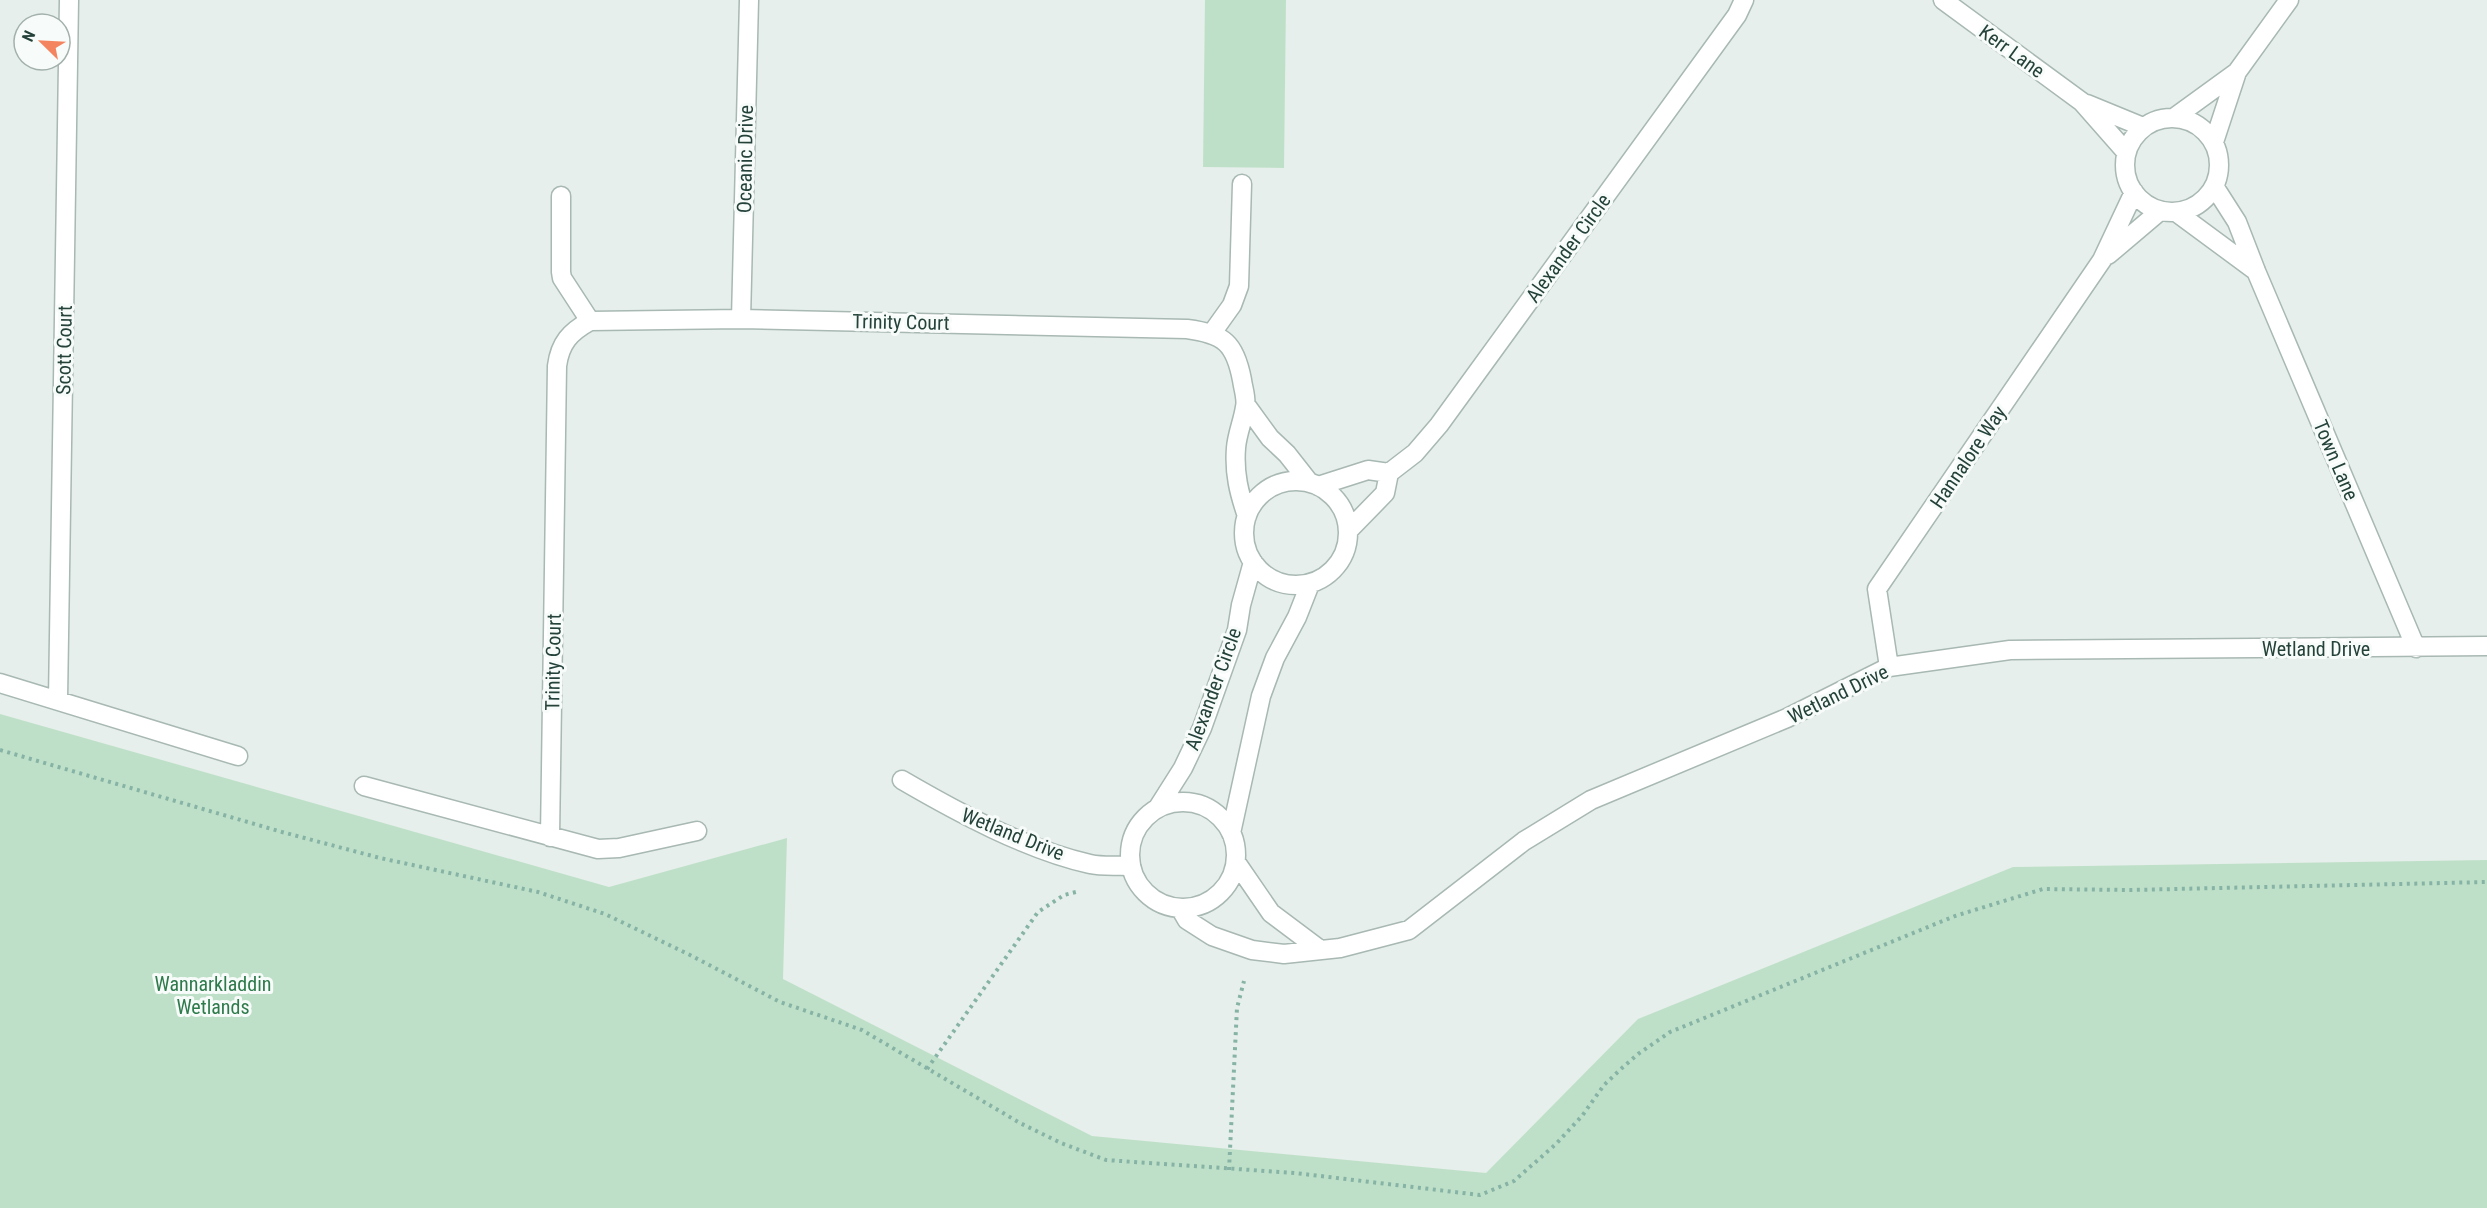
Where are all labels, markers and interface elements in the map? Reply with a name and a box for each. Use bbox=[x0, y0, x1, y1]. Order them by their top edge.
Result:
north arrow bbox=[12, 12, 72, 72]
street label: Kerr Lane bbox=[1975, 19, 2049, 83]
text: N bbox=[18, 28, 39, 44]
street label: Oceanic Drive bbox=[732, 105, 758, 213]
street label: Alexander Circle bbox=[1521, 189, 1615, 307]
street label: Scott Court bbox=[51, 305, 77, 395]
street label: Trinity Court bbox=[852, 309, 950, 335]
street label: Hannalore Way bbox=[1925, 401, 2011, 513]
street label: Town Lane bbox=[2308, 416, 2364, 504]
street label: Trinity Court bbox=[540, 613, 566, 711]
street label: Alexander Circle bbox=[1180, 624, 1246, 754]
street label: Wetland Drive bbox=[2262, 637, 2370, 661]
street label: Wetland Drive bbox=[1784, 659, 1892, 729]
street label: Wetland Drive bbox=[958, 803, 1068, 865]
park label: Wannarkladdin Wetlands bbox=[155, 972, 271, 1019]

